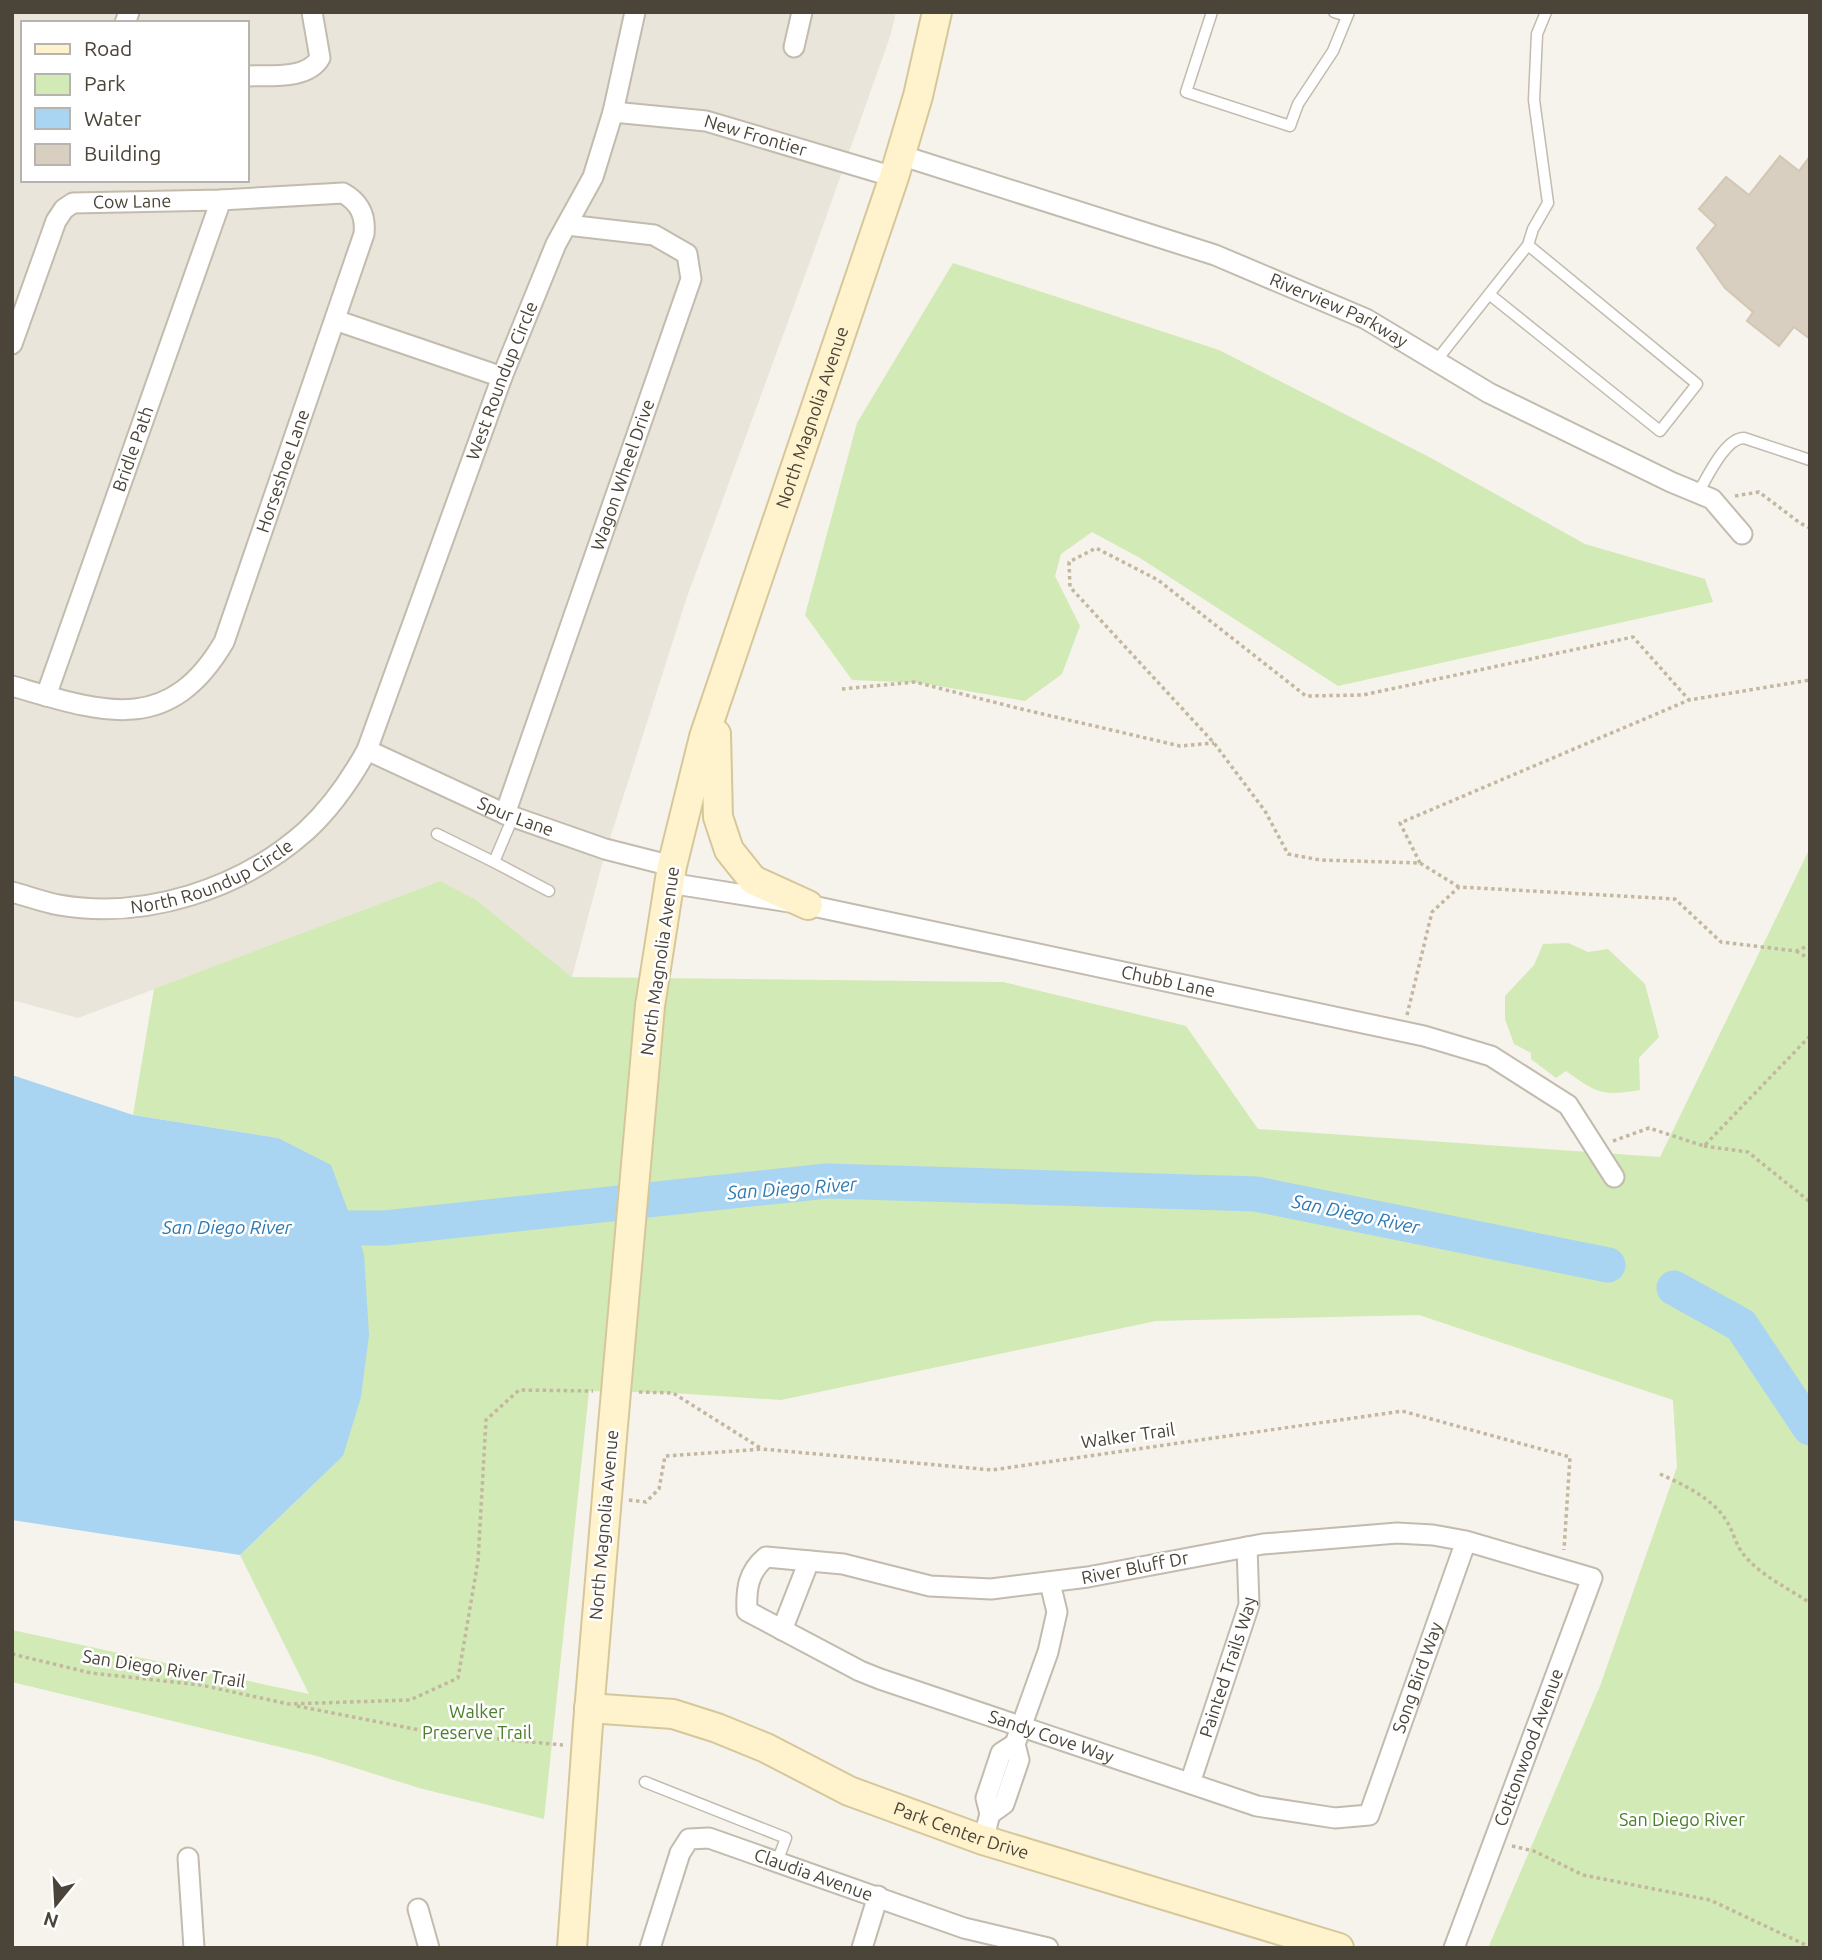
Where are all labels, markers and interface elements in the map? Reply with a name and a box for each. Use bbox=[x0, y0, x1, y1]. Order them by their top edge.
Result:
legend bbox=[21, 21, 248, 182]
text: Road bbox=[84, 36, 132, 60]
text: Park bbox=[84, 71, 126, 95]
text: Water bbox=[84, 106, 142, 130]
street label: New Frontier bbox=[702, 110, 809, 160]
text: Building bbox=[84, 141, 161, 165]
street label: Cow Lane bbox=[93, 190, 171, 212]
street label: Riverview Parkway bbox=[1267, 268, 1412, 351]
street label: West Roundup Circle bbox=[462, 298, 541, 462]
street label: North Magnolia Avenue bbox=[771, 324, 852, 511]
street label: Wagon Wheel Drive bbox=[586, 396, 658, 553]
street label: Bridle Path bbox=[108, 403, 156, 494]
street label: Horseshoe Lane bbox=[252, 406, 313, 535]
street label: Spur Lane bbox=[475, 792, 557, 839]
street label: North Roundup Circle bbox=[129, 835, 296, 916]
street label: North Magnolia Avenue bbox=[636, 865, 682, 1057]
street label: Chubb Lane bbox=[1120, 961, 1217, 1000]
water label: San Diego River bbox=[726, 1172, 858, 1204]
water label: San Diego River bbox=[1289, 1190, 1422, 1238]
water label: San Diego River bbox=[161, 1216, 293, 1238]
street label: Walker Trail bbox=[1080, 1418, 1176, 1451]
street label: North Magnolia Avenue bbox=[585, 1429, 621, 1621]
street label: River Bluff Dr bbox=[1079, 1547, 1190, 1587]
street label: Painted Trails Way bbox=[1195, 1596, 1258, 1740]
street label: Song Bird Way bbox=[1388, 1619, 1446, 1735]
street label: San Diego River Trail bbox=[81, 1645, 247, 1691]
street label: Cottonwood Avenue bbox=[1489, 1666, 1566, 1829]
park label: Walker Preserve Trail bbox=[422, 1701, 532, 1742]
street label: Sandy Cove Way bbox=[986, 1705, 1117, 1766]
street label: Park Center Drive bbox=[891, 1797, 1032, 1862]
park label: San Diego River bbox=[1619, 1809, 1745, 1829]
street label: Claudia Avenue bbox=[752, 1844, 876, 1904]
north arrow bbox=[21, 1869, 91, 1939]
text: N bbox=[41, 1908, 61, 1933]

